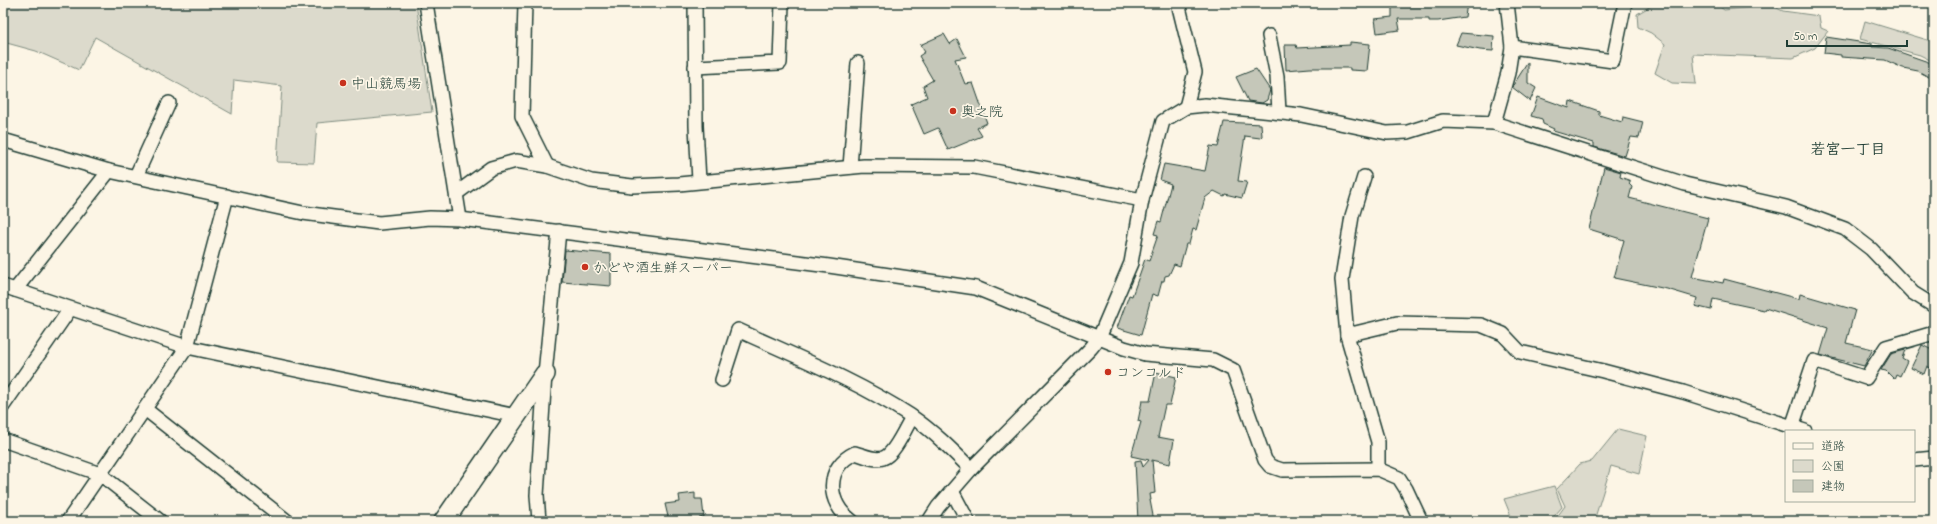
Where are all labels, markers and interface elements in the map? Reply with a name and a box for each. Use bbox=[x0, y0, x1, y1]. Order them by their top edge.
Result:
scale bar bbox=[1787, 22, 1907, 48]
text: 50 m bbox=[1793, 28, 1817, 46]
place label: 中山競馬場 bbox=[351, 74, 421, 95]
marker: 中山競馬場 bbox=[338, 78, 348, 88]
place label: 奥之院 bbox=[961, 102, 1003, 123]
marker: 奥之院 bbox=[948, 106, 958, 116]
district label: 若宮一丁目 bbox=[1810, 139, 1886, 161]
place label: かどや酒生鮮スーパー bbox=[593, 258, 733, 279]
marker: かどや酒生鮮スーパー bbox=[580, 262, 590, 272]
place label: コンコルド bbox=[1116, 363, 1186, 384]
marker: コンコルド bbox=[1103, 367, 1113, 377]
legend bbox=[1785, 430, 1915, 502]
text: 道路 bbox=[1821, 438, 1845, 456]
text: 公園 bbox=[1821, 458, 1845, 476]
text: 建物 bbox=[1821, 478, 1845, 496]

